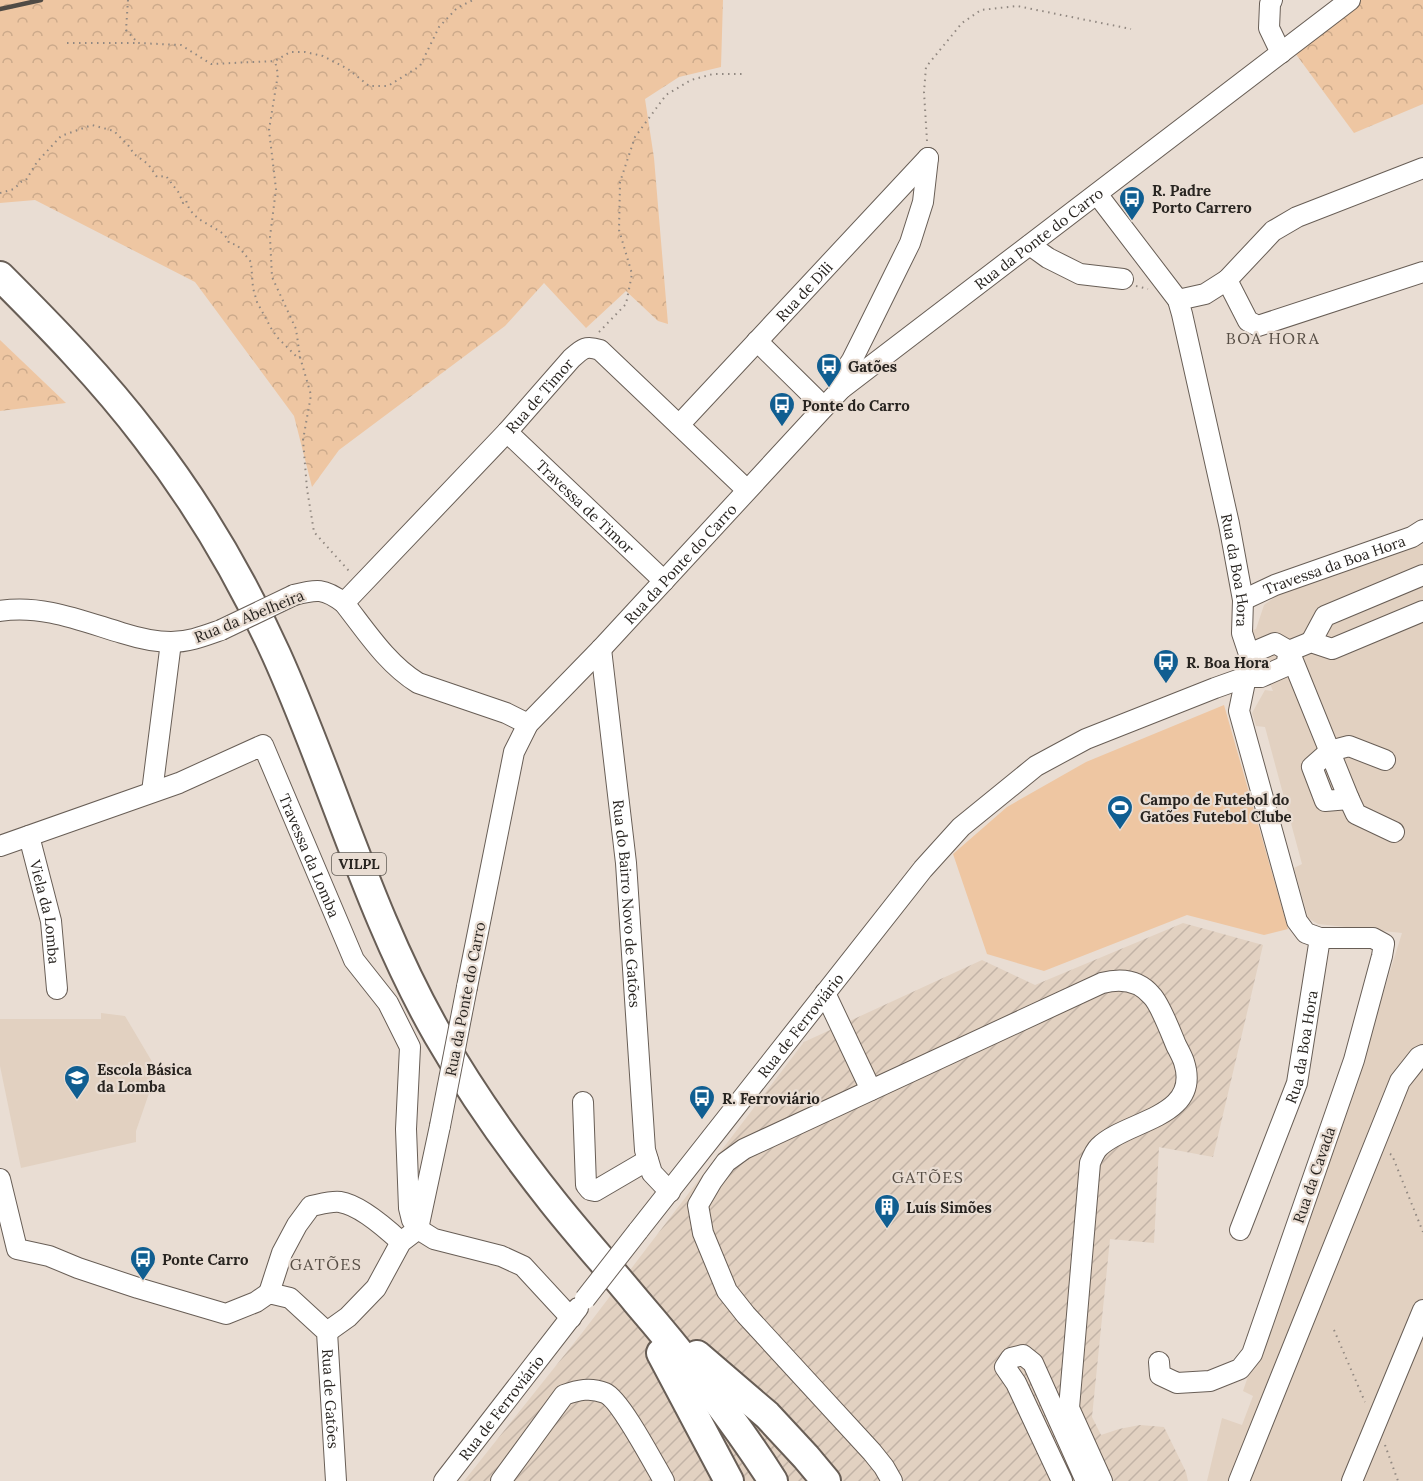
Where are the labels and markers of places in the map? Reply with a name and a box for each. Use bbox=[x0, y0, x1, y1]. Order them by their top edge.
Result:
place label: R. Padre Porto Carrero bbox=[1152, 181, 1252, 217]
bus stop icon: R. Padre Porto Carrero bbox=[1117, 184, 1147, 222]
bus stop icon: Gatões bbox=[814, 351, 844, 389]
place label: Gatões bbox=[848, 357, 897, 376]
bus stop icon: Ponte do Carro bbox=[767, 390, 797, 428]
place label: Ponte do Carro bbox=[802, 396, 910, 415]
bus stop icon: R. Boa Hora bbox=[1151, 647, 1181, 685]
place label: R. Boa Hora bbox=[1186, 653, 1269, 672]
place label: Campo de Futebol do Gatões Futebol Clube bbox=[1140, 790, 1292, 826]
sports icon: Campo de Futebol do Gatões Futebol Clube bbox=[1105, 793, 1135, 831]
place label: Escola Básica da Lomba bbox=[97, 1060, 192, 1096]
school or university icon: Escola Básica da Lomba bbox=[62, 1063, 92, 1101]
bus stop icon: R. Ferroviário bbox=[687, 1083, 717, 1121]
place label: R. Ferroviário bbox=[722, 1089, 820, 1108]
building icon: Luís Simões bbox=[872, 1192, 902, 1230]
place label: Luís Simões bbox=[906, 1198, 992, 1217]
bus stop icon: Ponte Carro bbox=[128, 1244, 158, 1282]
place label: Ponte Carro bbox=[162, 1250, 249, 1269]

